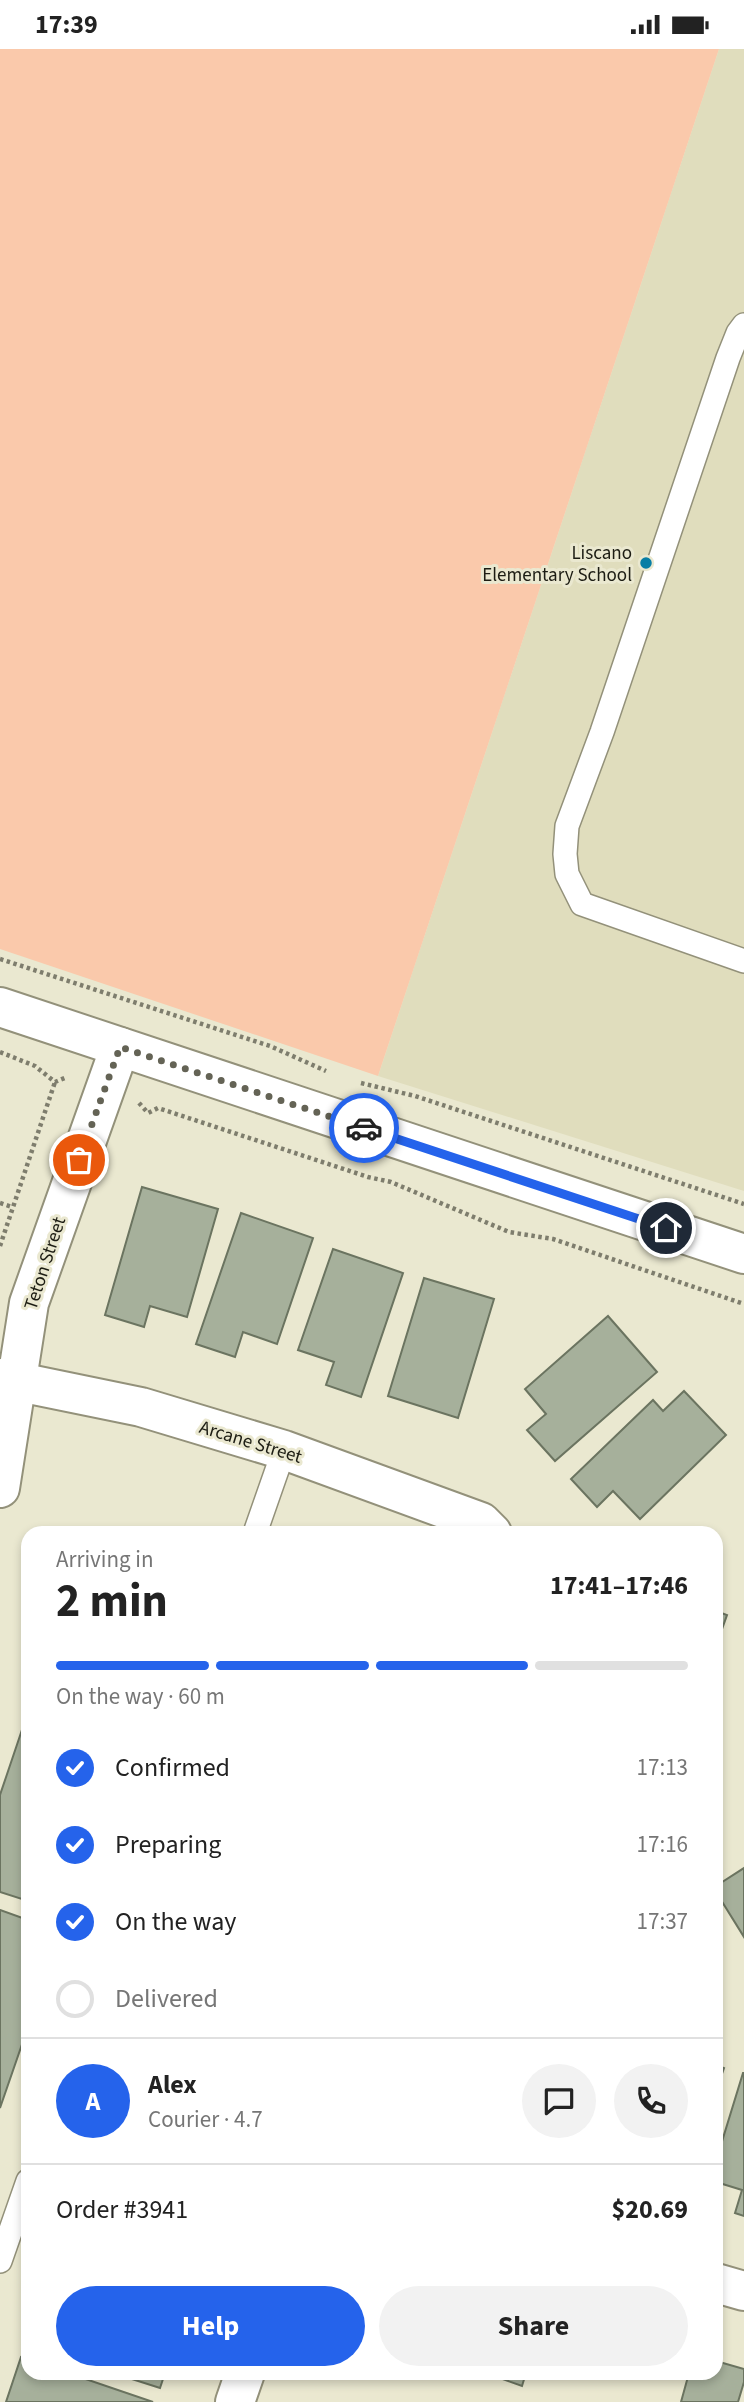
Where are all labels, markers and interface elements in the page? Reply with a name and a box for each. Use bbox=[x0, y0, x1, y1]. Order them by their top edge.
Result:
text: 17:39 bbox=[35, 6, 98, 43]
place label: Liscano Elementary School bbox=[482, 540, 632, 589]
marker: Liscano Elementary School bbox=[638, 555, 654, 571]
courier bbox=[329, 1093, 399, 1163]
icon: car bbox=[345, 1109, 383, 1147]
pin bbox=[49, 1130, 109, 1190]
icon: bag bbox=[60, 1141, 98, 1179]
pin bbox=[636, 1198, 696, 1258]
icon: home bbox=[647, 1209, 685, 1247]
street label: Teton Street bbox=[18, 1213, 73, 1313]
street label: Arcane Street bbox=[196, 1414, 306, 1471]
text: Arriving in bbox=[56, 1543, 154, 1576]
text: 17:41–17:46 bbox=[550, 1567, 688, 1604]
text: 2 min bbox=[56, 1569, 168, 1634]
text: On the way · 60 m bbox=[56, 1680, 225, 1713]
icon: check bbox=[56, 1749, 94, 1787]
text: Confirmed bbox=[115, 1749, 230, 1786]
text: 17:13 bbox=[637, 1751, 688, 1784]
icon: check bbox=[56, 1826, 94, 1864]
text: Preparing bbox=[115, 1826, 221, 1863]
text: 17:16 bbox=[637, 1828, 688, 1861]
icon: check bbox=[56, 1903, 94, 1941]
text: On the way bbox=[115, 1903, 236, 1940]
text: 17:37 bbox=[637, 1905, 688, 1938]
text: Delivered bbox=[115, 1980, 218, 2017]
button: chat bbox=[522, 2064, 596, 2138]
button: phone bbox=[614, 2064, 688, 2138]
text: Alex bbox=[148, 2066, 197, 2103]
text: A bbox=[86, 2083, 100, 2120]
text: Courier · 4.7 bbox=[148, 2103, 263, 2136]
text: Order #3941 bbox=[56, 2191, 188, 2228]
text: $20.69 bbox=[612, 2191, 688, 2228]
button: Help bbox=[56, 2286, 365, 2366]
button: Share bbox=[379, 2286, 688, 2366]

